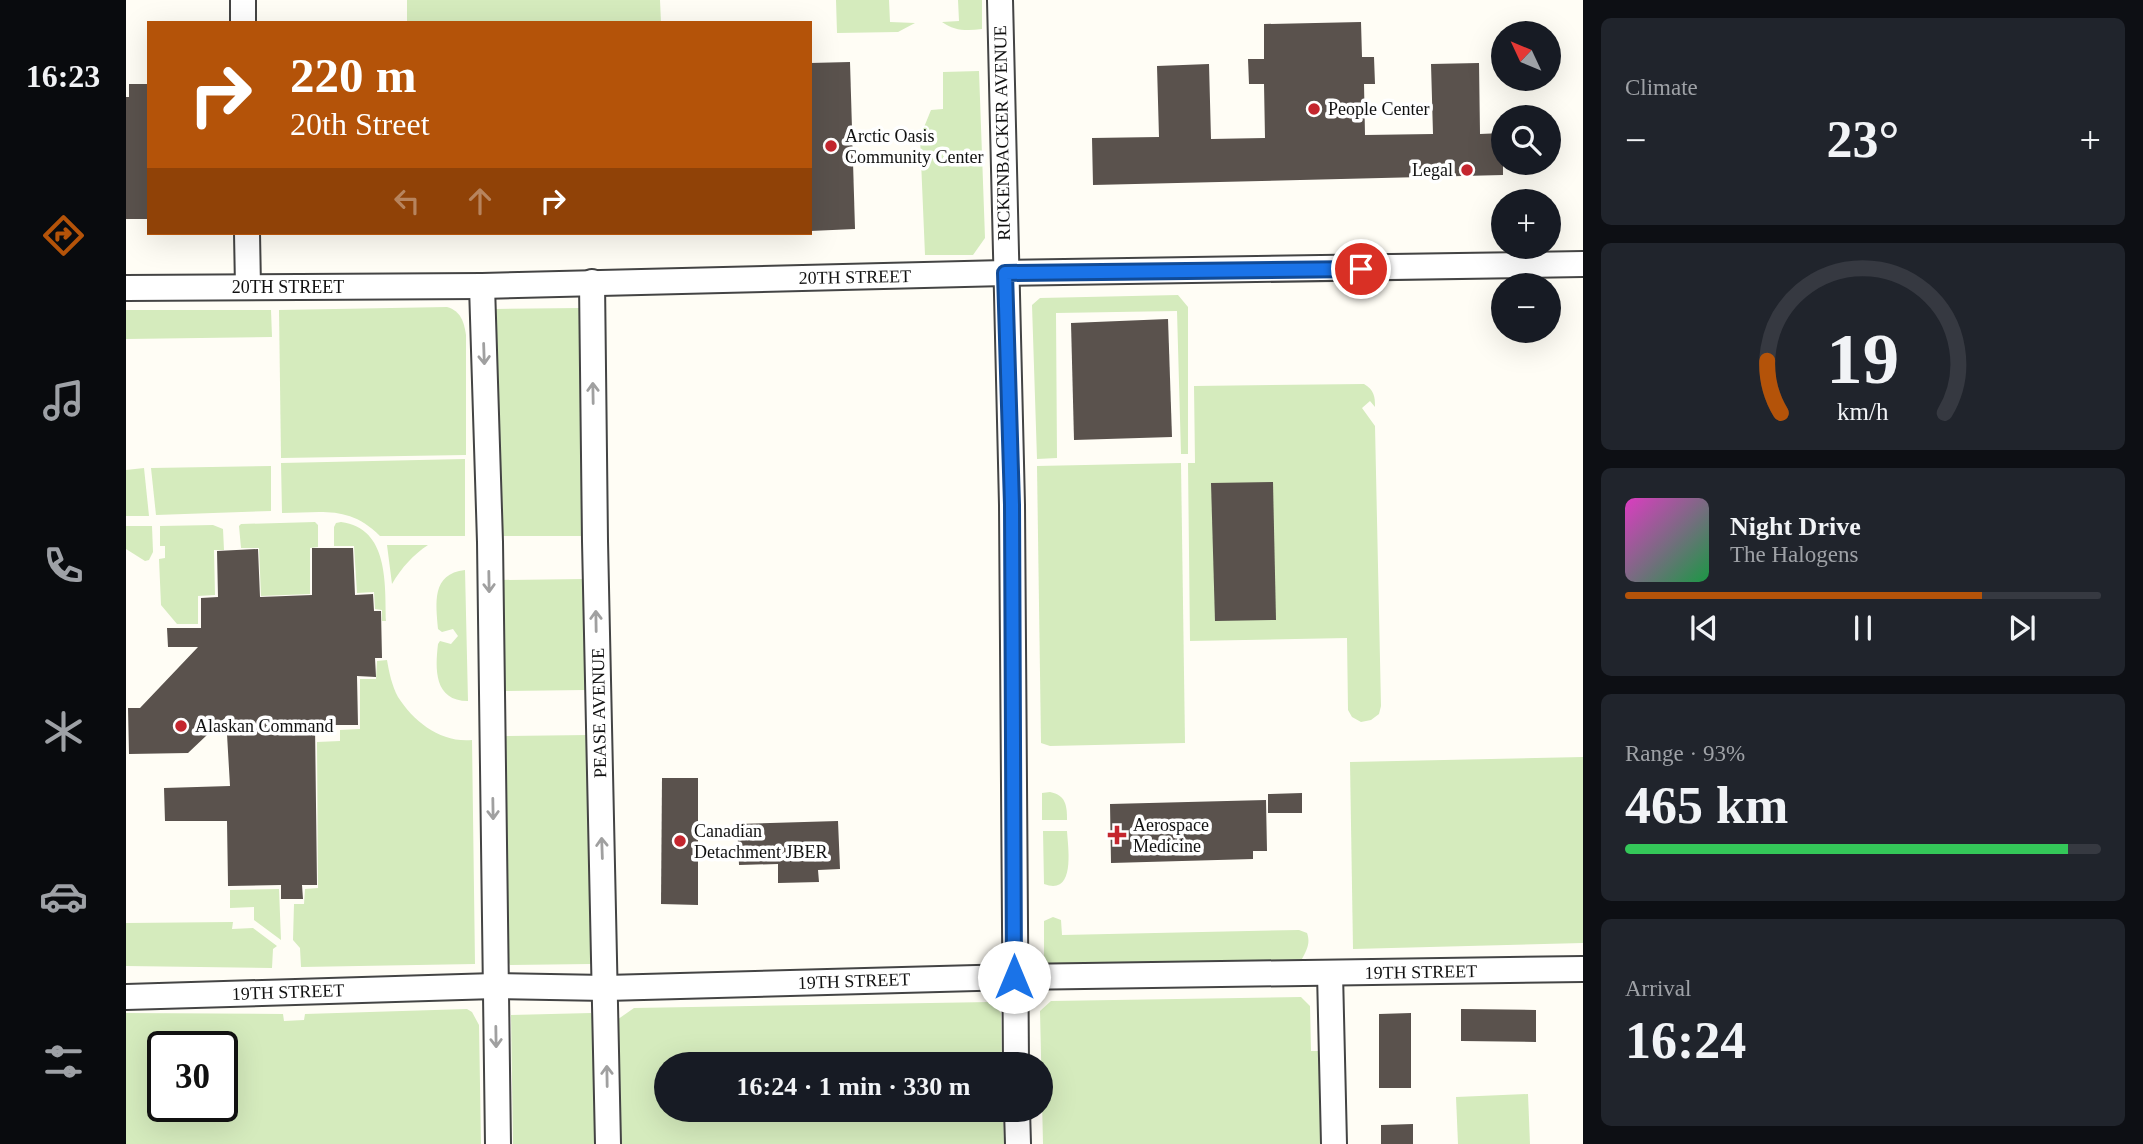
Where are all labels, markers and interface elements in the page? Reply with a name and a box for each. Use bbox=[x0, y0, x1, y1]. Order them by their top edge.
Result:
north arrow bbox=[1491, 21, 1561, 91]
map controls bbox=[1491, 21, 1561, 343]
street label: RICKENBACKER AVENUE bbox=[990, 25, 1014, 241]
text: 220 m bbox=[290, 48, 417, 103]
icon: right bbox=[175, 49, 266, 140]
text: 16:23 bbox=[26, 58, 100, 94]
text: Climate bbox=[1625, 75, 1698, 100]
place label: People Center bbox=[1328, 99, 1429, 119]
marker: People Center bbox=[1306, 101, 1322, 117]
button: search bbox=[1491, 105, 1561, 175]
text: 20th Street bbox=[290, 106, 430, 142]
text: 23° bbox=[1827, 111, 1899, 168]
text: − bbox=[1625, 119, 1646, 161]
text: + bbox=[2080, 119, 2101, 161]
place label: Arctic Oasis Community Center bbox=[845, 126, 984, 167]
marker: Arctic Oasis Community Center bbox=[823, 138, 839, 154]
place label: Legal bbox=[1412, 160, 1453, 180]
marker: Legal bbox=[1459, 162, 1475, 178]
icon: left bbox=[388, 182, 426, 220]
icon: ahead bbox=[461, 182, 499, 220]
icon: right bbox=[534, 182, 572, 220]
button: + bbox=[1491, 189, 1561, 259]
icon: directions bbox=[39, 211, 88, 260]
pin bbox=[1331, 239, 1391, 299]
icon: arrive bbox=[1342, 250, 1380, 288]
street label: 20TH STREET bbox=[799, 266, 911, 288]
button: − bbox=[1491, 273, 1561, 343]
street label: 20TH STREET bbox=[232, 277, 344, 297]
text: 19 bbox=[1827, 318, 1899, 399]
one-way arrow bbox=[478, 342, 491, 365]
icon: music bbox=[39, 376, 88, 425]
one-way arrow bbox=[586, 382, 600, 405]
text: km/h bbox=[1837, 398, 1889, 425]
text: Night Drive bbox=[1730, 512, 1861, 541]
icon: phone bbox=[39, 541, 88, 590]
text: The Halogens bbox=[1730, 542, 1858, 567]
one-way arrow bbox=[483, 570, 496, 593]
icon: previous bbox=[1685, 609, 1723, 647]
icon: pause bbox=[1844, 609, 1882, 647]
icon: next bbox=[2003, 609, 2041, 647]
one-way arrow bbox=[590, 610, 603, 633]
street label: PEASE AVENUE bbox=[588, 648, 610, 778]
icon: climate bbox=[39, 707, 88, 756]
place label: Alaskan Command bbox=[195, 716, 333, 736]
marker: Alaskan Command bbox=[173, 718, 189, 734]
text: Range · 93% bbox=[1625, 741, 1745, 766]
text: 465 km bbox=[1625, 777, 1788, 834]
one-way arrow bbox=[486, 797, 500, 820]
place label: Aerospace Medicine bbox=[1133, 815, 1209, 856]
place label: Canadian Detachment JBER bbox=[694, 821, 827, 862]
marker: Aerospace Medicine bbox=[1107, 825, 1127, 845]
marker: Canadian Detachment JBER bbox=[672, 833, 688, 849]
one-way arrow bbox=[595, 837, 609, 860]
icon: car bbox=[39, 872, 88, 921]
position arrow bbox=[977, 940, 1051, 1014]
street label: 19TH STREET bbox=[1365, 961, 1477, 983]
street label: 19TH STREET bbox=[797, 969, 911, 993]
text: Arrival bbox=[1625, 976, 1691, 1001]
street label: 19TH STREET bbox=[231, 980, 345, 1004]
text: 16:24 bbox=[1625, 1012, 1746, 1069]
one-way arrow bbox=[489, 1025, 503, 1048]
speed limit sign: 30 bbox=[147, 1031, 238, 1122]
icon: filters bbox=[39, 1037, 88, 1086]
one-way arrow bbox=[600, 1065, 614, 1088]
text: 16:24 · 1 min · 330 m bbox=[737, 1072, 971, 1101]

